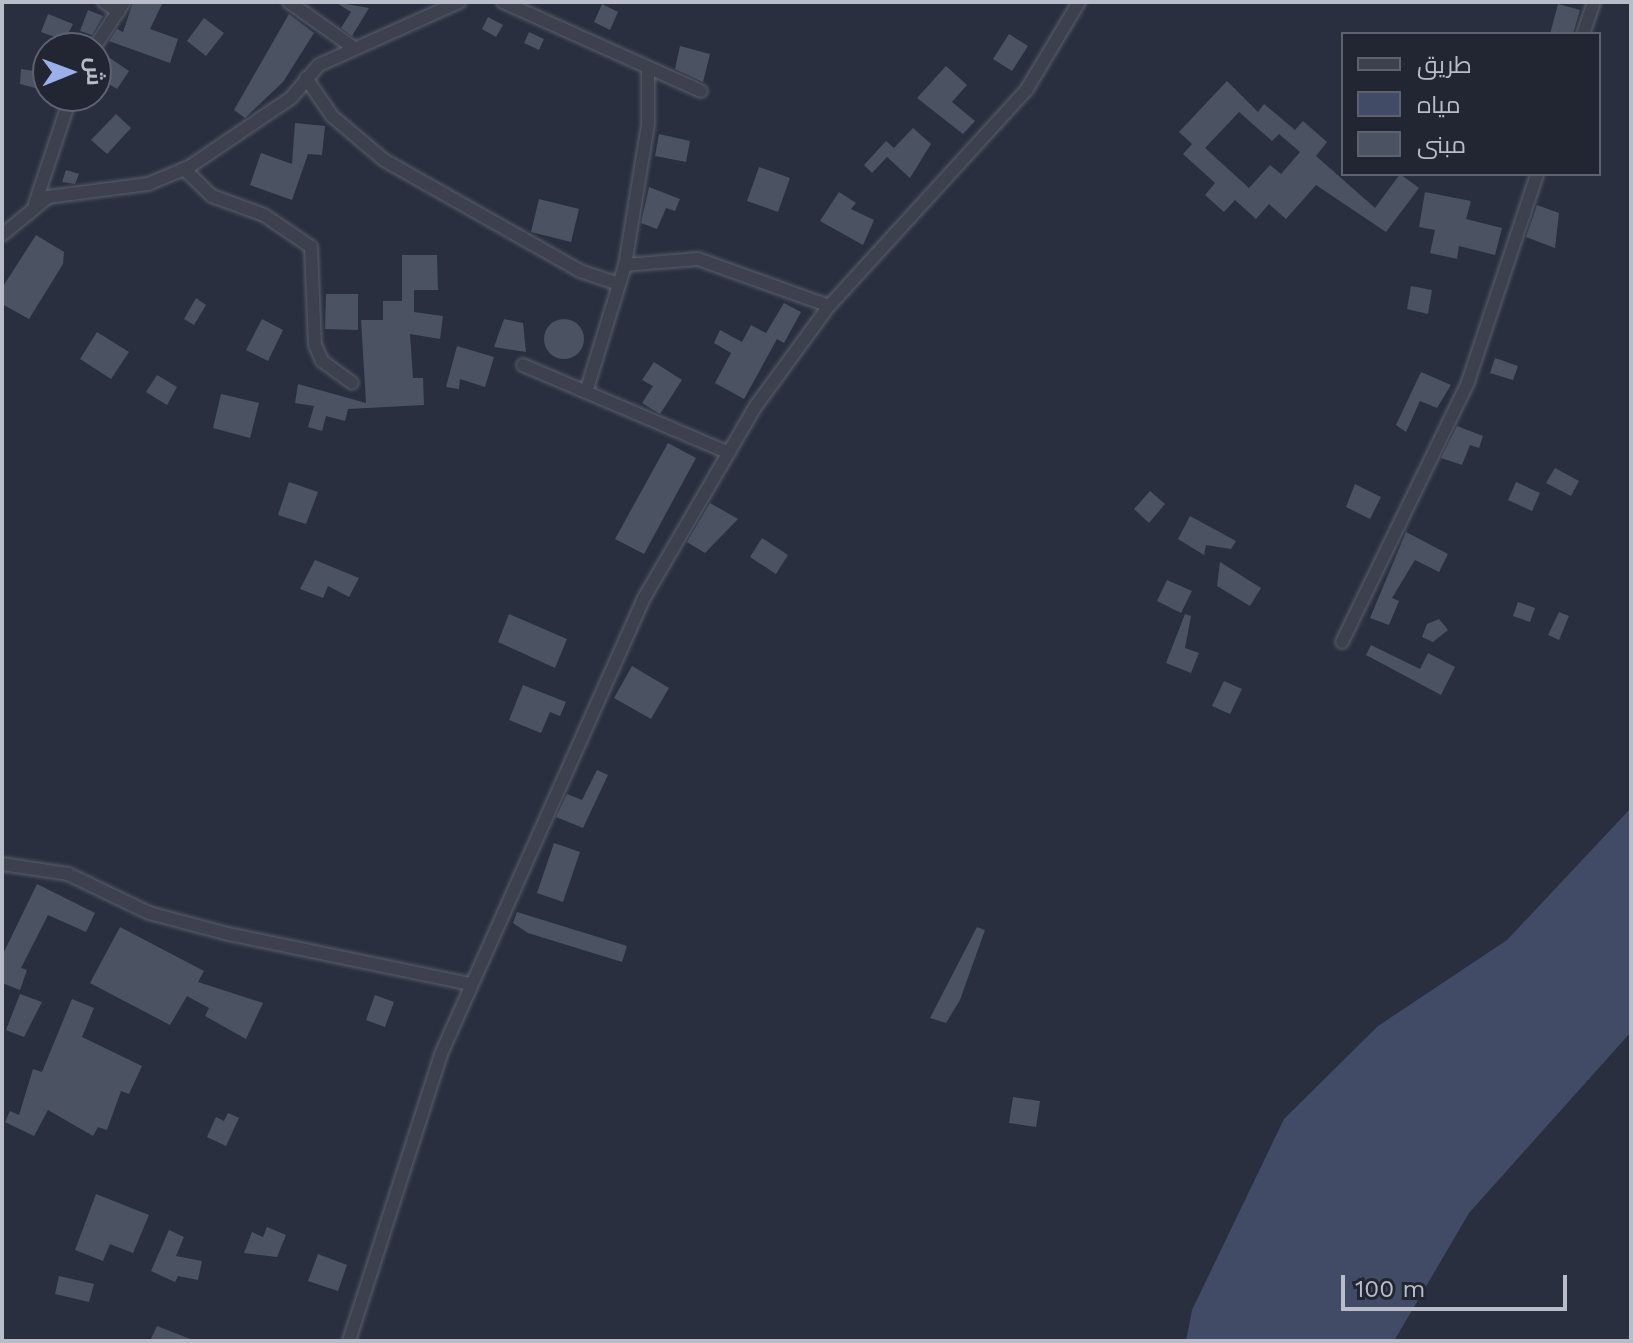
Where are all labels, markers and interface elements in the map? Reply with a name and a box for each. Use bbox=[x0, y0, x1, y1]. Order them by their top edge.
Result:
north arrow bbox=[32, 32, 112, 112]
legend bbox=[1341, 32, 1601, 176]
text: طريق bbox=[1417, 51, 1472, 79]
text: ش bbox=[82, 57, 107, 86]
text: مياه bbox=[1417, 91, 1461, 119]
text: مبنى bbox=[1417, 131, 1466, 159]
scale bar bbox=[1345, 1259, 1571, 1309]
text: 100 m bbox=[1355, 1275, 1425, 1303]

